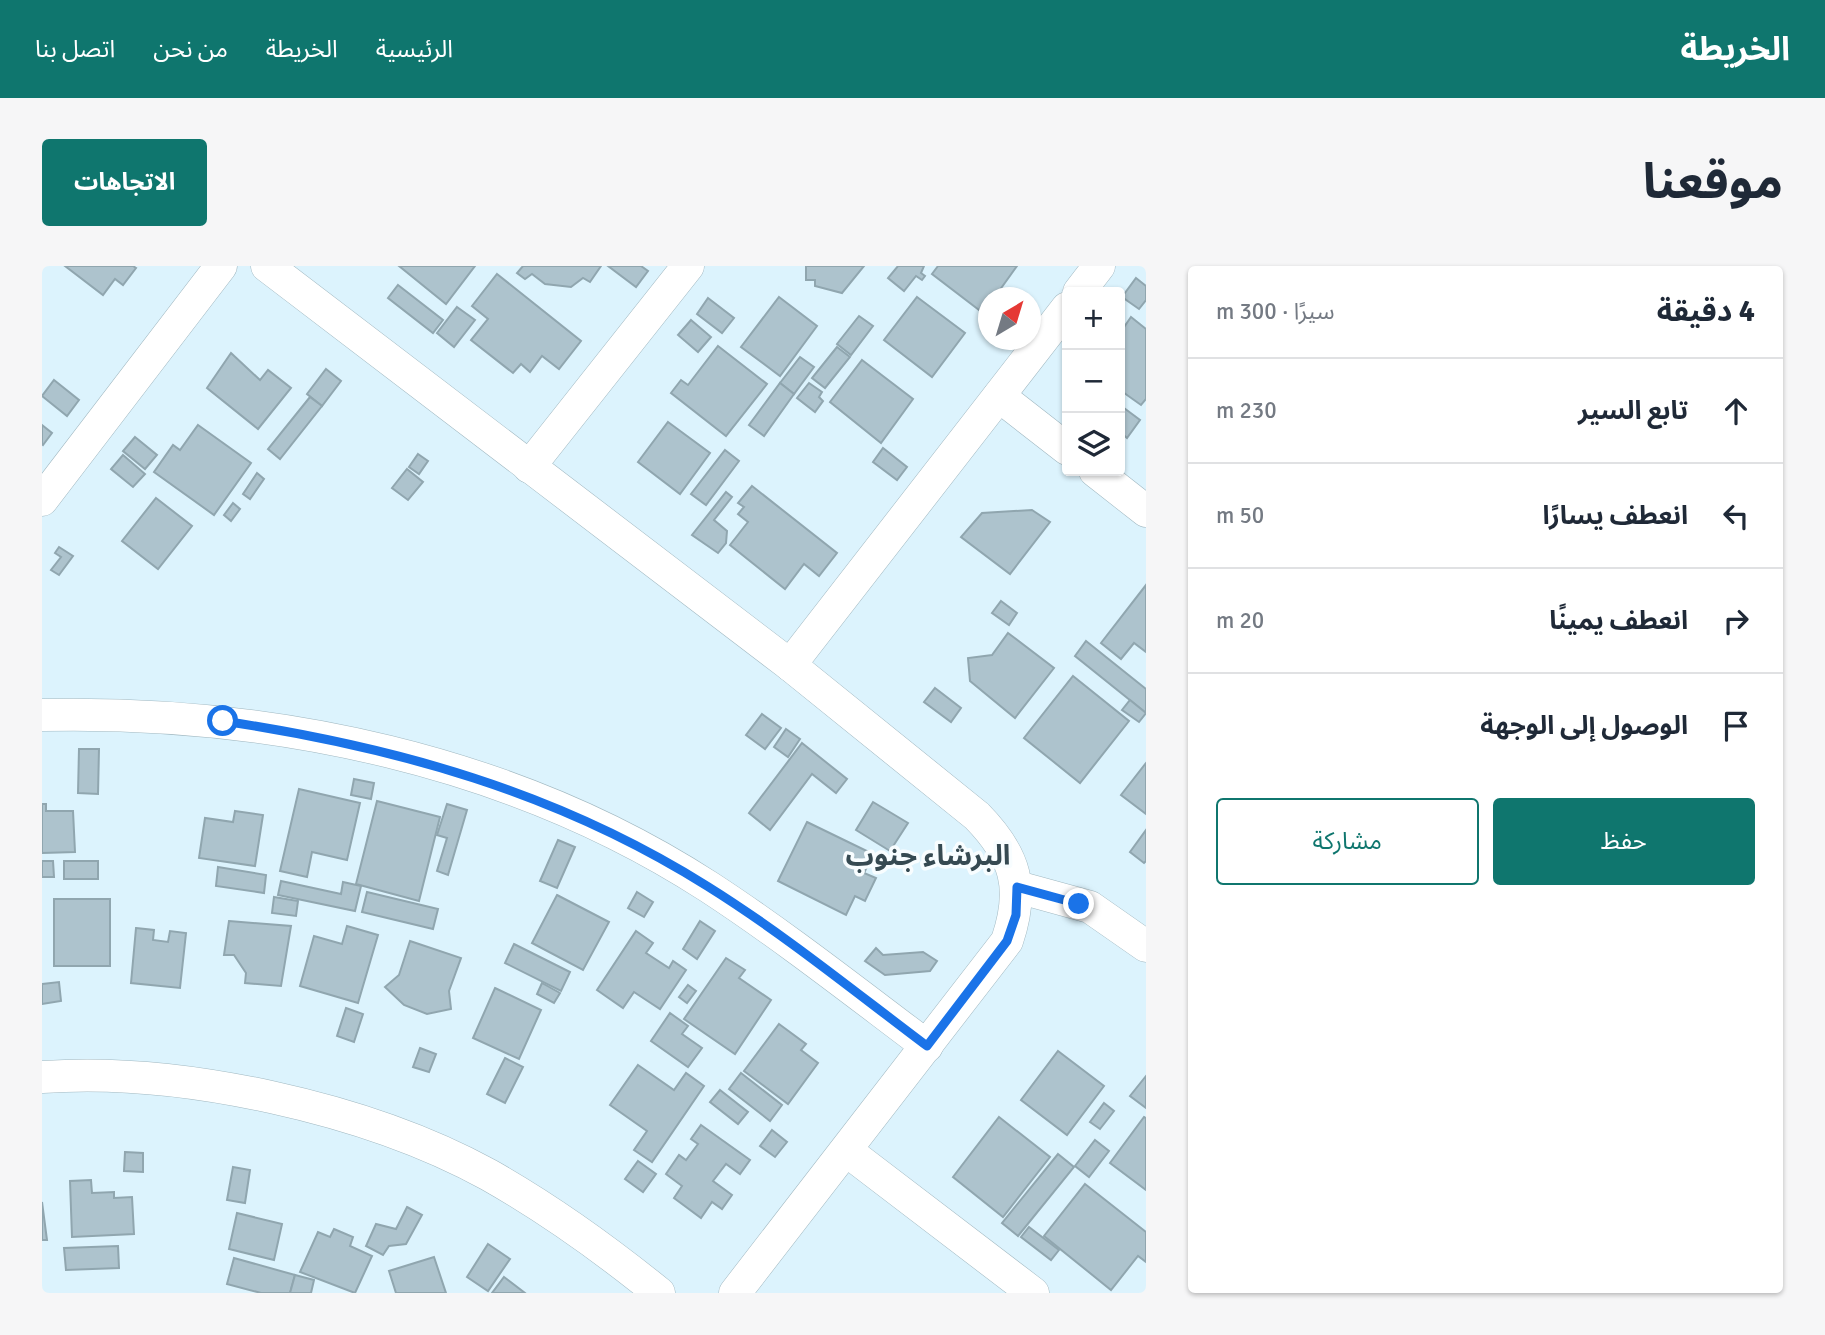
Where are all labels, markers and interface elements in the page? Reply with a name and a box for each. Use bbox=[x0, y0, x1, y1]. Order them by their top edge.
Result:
text: الخريطة bbox=[1680, 29, 1790, 70]
text: اتصل بنا bbox=[35, 34, 115, 64]
text: من نحن bbox=[153, 34, 228, 64]
text: الخريطة bbox=[266, 34, 338, 64]
text: الرئيسية bbox=[376, 34, 453, 64]
button: الاتجاهات bbox=[42, 139, 207, 226]
text: موقعنا bbox=[1643, 152, 1783, 212]
north arrow bbox=[978, 287, 1041, 350]
map controls bbox=[1062, 287, 1125, 476]
button: + bbox=[1062, 287, 1125, 350]
text: 4 دقيقة bbox=[1657, 293, 1755, 330]
text: سيرًا · 300 m bbox=[1216, 297, 1334, 326]
button: − bbox=[1062, 350, 1125, 413]
icon: ahead bbox=[1717, 392, 1755, 430]
text: تابع السير bbox=[1578, 395, 1688, 427]
text: 230 m bbox=[1216, 396, 1277, 425]
button: layers bbox=[1062, 413, 1125, 476]
icon: left bbox=[1717, 497, 1755, 535]
text: انعطف يسارًا bbox=[1543, 500, 1688, 532]
text: 50 m bbox=[1216, 501, 1264, 530]
icon: right bbox=[1717, 602, 1755, 640]
text: انعطف يمينًا bbox=[1549, 605, 1688, 637]
text: 20 m bbox=[1216, 606, 1264, 635]
route start bbox=[207, 705, 238, 736]
icon: arrive bbox=[1717, 707, 1755, 745]
text: الوصول إلى الوجهة bbox=[1480, 710, 1688, 742]
button: مشاركة bbox=[1216, 798, 1479, 885]
button: حفظ bbox=[1493, 798, 1755, 885]
district label: البرشاء جنوب bbox=[845, 839, 1011, 873]
route end bbox=[1063, 888, 1094, 919]

